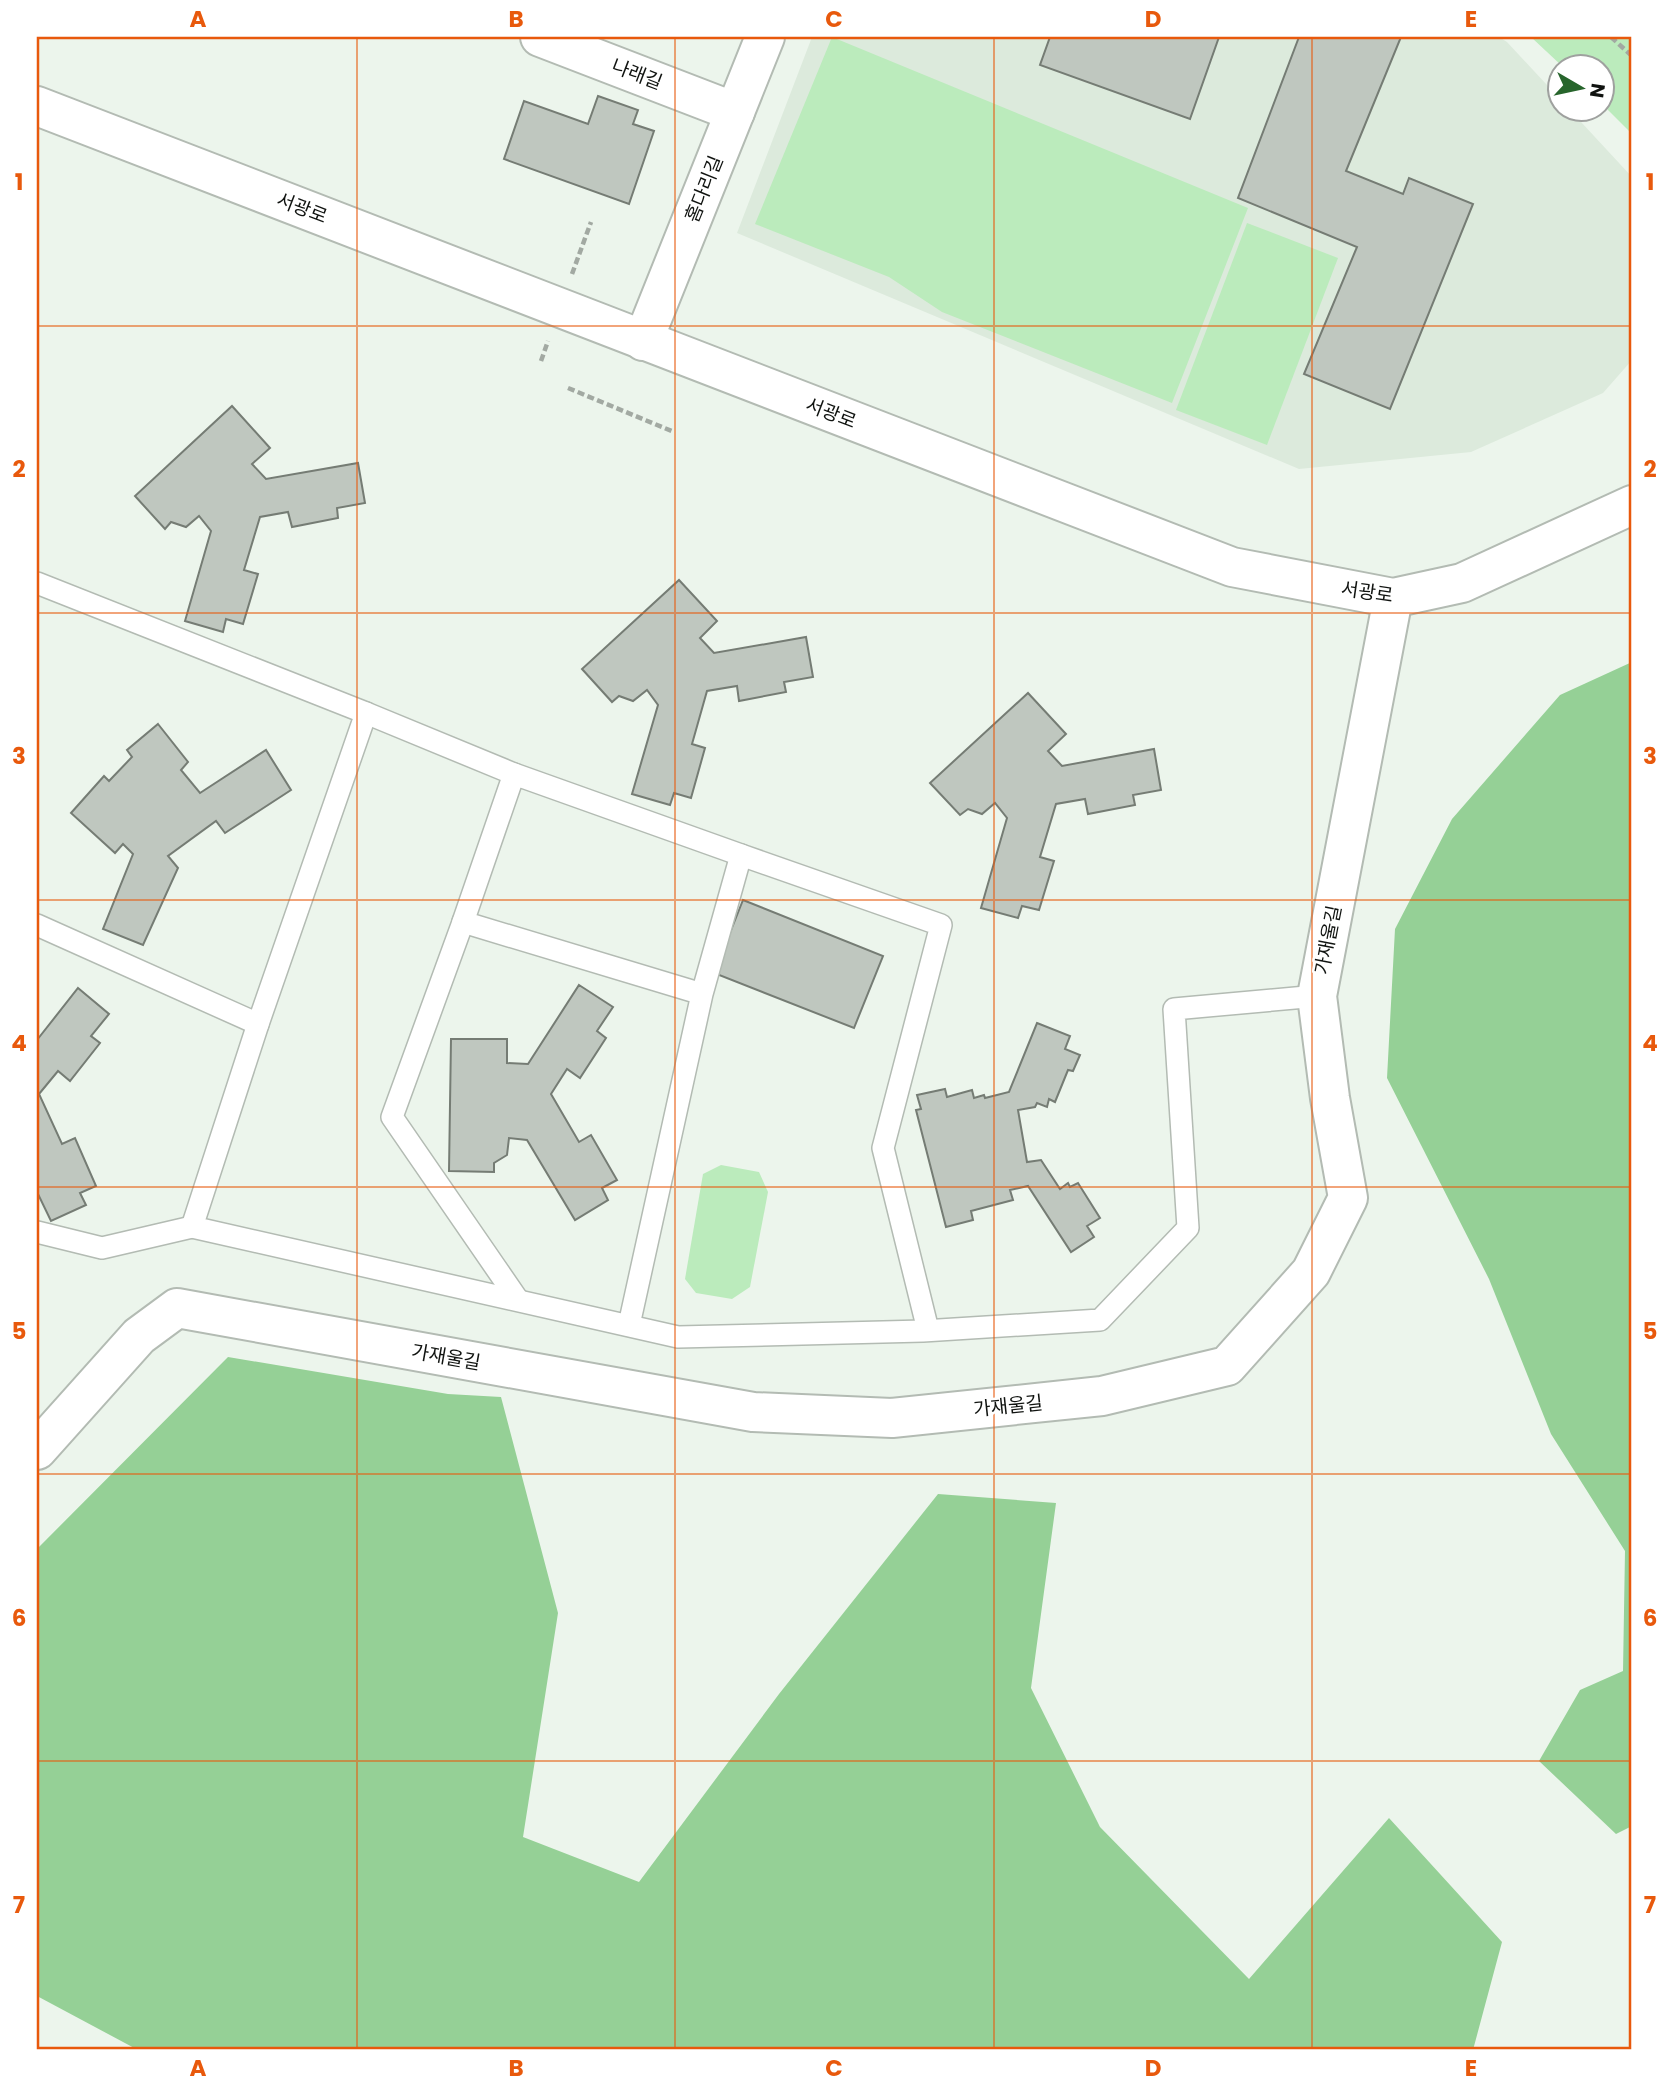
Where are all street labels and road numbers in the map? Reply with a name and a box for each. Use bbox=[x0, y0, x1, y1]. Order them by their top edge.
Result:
street label: 나래길 bbox=[608, 52, 666, 96]
street label: 홈다리길 bbox=[678, 152, 730, 226]
street label: 서광로 bbox=[273, 186, 331, 230]
street label: 서광로 bbox=[802, 391, 860, 435]
street label: 서광로 bbox=[1339, 575, 1395, 609]
street label: 가재울길 bbox=[1308, 903, 1348, 977]
street label: 가재울길 bbox=[409, 1338, 483, 1376]
street label: 가재울길 bbox=[972, 1389, 1044, 1423]

